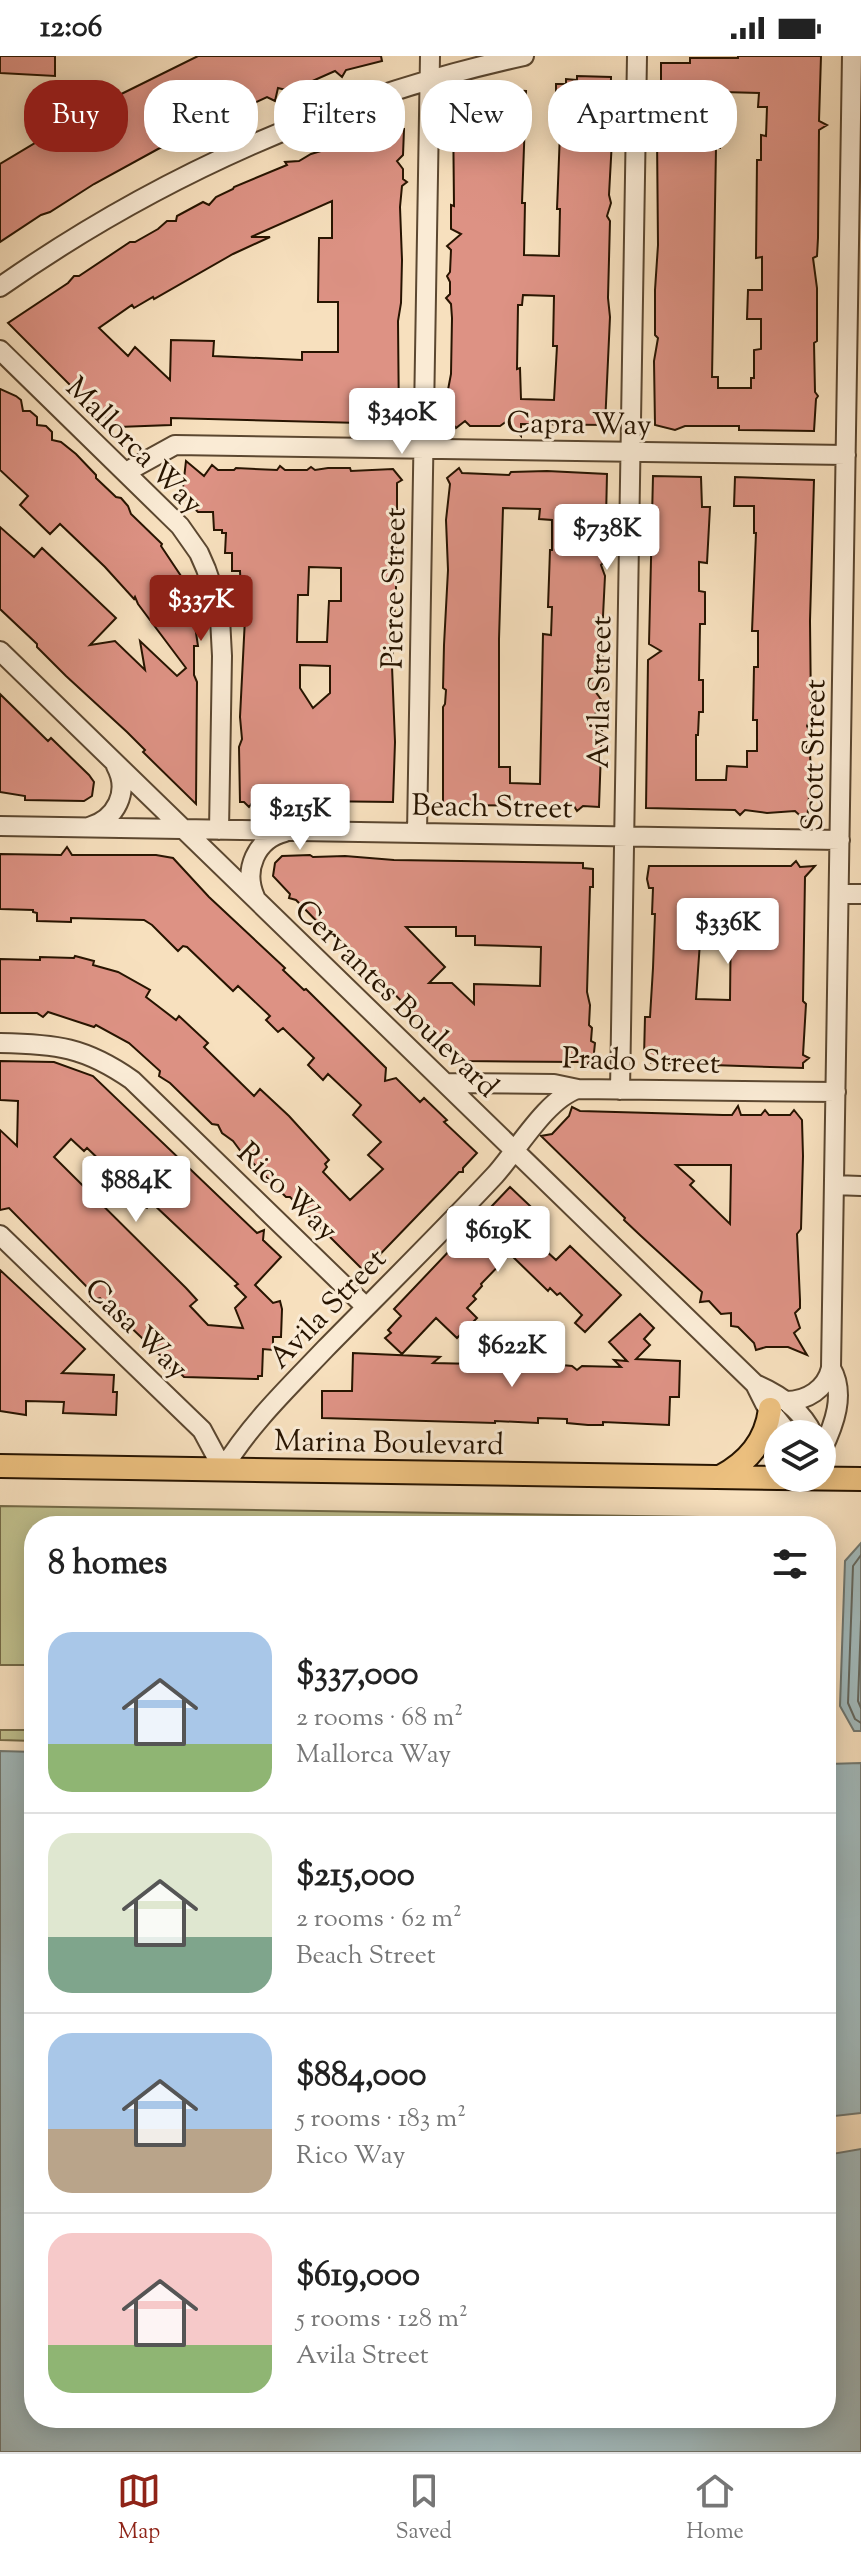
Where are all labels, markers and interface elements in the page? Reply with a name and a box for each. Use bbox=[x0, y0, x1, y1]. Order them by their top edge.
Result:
text: 12:06 bbox=[40, 7, 103, 50]
chip: Buy bbox=[24, 80, 128, 152]
chip: Rent bbox=[144, 80, 258, 152]
chip: Filters bbox=[274, 80, 405, 152]
chip: New bbox=[421, 80, 532, 152]
chip: Apartment bbox=[548, 80, 737, 152]
street label: Mallorca Way bbox=[55, 368, 212, 525]
pin: $340K bbox=[346, 388, 458, 456]
text: $340K bbox=[367, 395, 437, 432]
street label: Capra Way bbox=[506, 403, 652, 448]
pin: $738K bbox=[551, 504, 663, 572]
street label: Pierce Street bbox=[373, 507, 418, 669]
text: $738K bbox=[572, 511, 642, 548]
pin: $337K bbox=[145, 575, 257, 643]
text: $337K bbox=[168, 582, 234, 619]
street label: Avila Street bbox=[579, 615, 624, 769]
street label: Scott Street bbox=[793, 679, 838, 831]
pin: $215K bbox=[244, 784, 356, 852]
street label: Beach Street bbox=[411, 786, 573, 831]
text: $215K bbox=[269, 791, 331, 828]
street label: Cervantes Boulevard bbox=[283, 891, 507, 1109]
pin: $336K bbox=[672, 898, 784, 966]
text: $336K bbox=[695, 905, 761, 942]
street label: Prado Street bbox=[561, 1038, 721, 1087]
street label: Rico Way bbox=[226, 1134, 347, 1252]
pin: $884K bbox=[80, 1156, 192, 1224]
text: $884K bbox=[100, 1163, 172, 1200]
pin: $619K bbox=[442, 1206, 554, 1274]
text: $619K bbox=[465, 1213, 531, 1250]
street label: Avila Street bbox=[260, 1240, 397, 1380]
street label: Casa Way bbox=[74, 1269, 197, 1390]
pin: $622K bbox=[456, 1321, 568, 1389]
text: $622K bbox=[477, 1328, 547, 1365]
map controls bbox=[764, 1420, 836, 1492]
button: layers bbox=[764, 1420, 836, 1492]
street label: Marina Boulevard bbox=[273, 1421, 504, 1468]
text: 8 homes bbox=[48, 1540, 167, 1589]
icon: filters bbox=[768, 1542, 812, 1586]
text: $337,000 bbox=[296, 1651, 419, 1700]
icon: home bbox=[112, 1664, 208, 1760]
text: 2 rooms · 68 m² bbox=[296, 1700, 463, 1737]
text: Mallorca Way bbox=[296, 1737, 451, 1774]
text: $215,000 bbox=[296, 1852, 415, 1901]
icon: home bbox=[112, 1865, 208, 1961]
text: 2 rooms · 62 m² bbox=[296, 1901, 462, 1938]
text: Beach Street bbox=[296, 1938, 436, 1975]
text: $884,000 bbox=[296, 2052, 426, 2101]
icon: home bbox=[112, 2065, 208, 2161]
text: 5 rooms · 183 m² bbox=[296, 2101, 466, 2138]
text: Rico Way bbox=[296, 2138, 405, 2175]
text: $619,000 bbox=[296, 2252, 420, 2301]
icon: home bbox=[112, 2265, 208, 2361]
text: 5 rooms · 128 m² bbox=[296, 2301, 468, 2338]
text: Avila Street bbox=[296, 2338, 429, 2375]
tab: Map bbox=[117, 2469, 161, 2549]
tab: Saved bbox=[395, 2469, 452, 2549]
tab: Home bbox=[686, 2469, 744, 2549]

